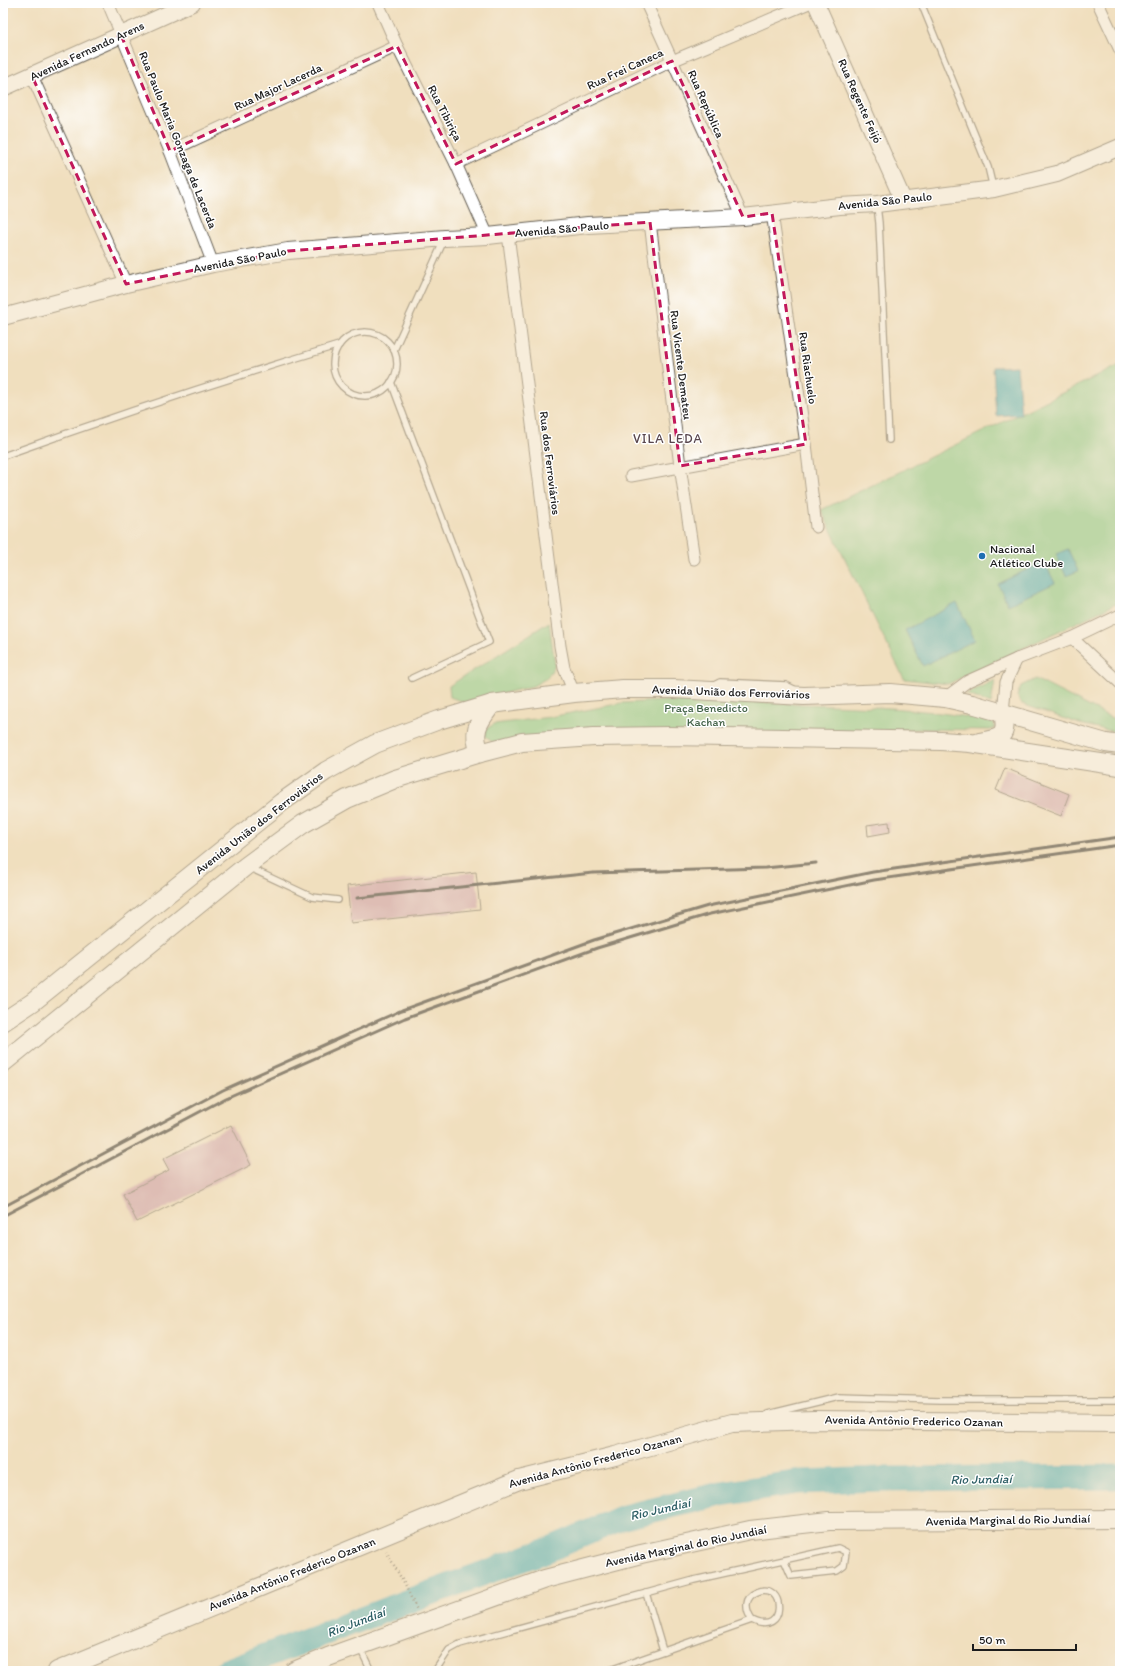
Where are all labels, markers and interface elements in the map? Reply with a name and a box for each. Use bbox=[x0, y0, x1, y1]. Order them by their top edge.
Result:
street label: Avenida Fernando Arens bbox=[28, 18, 146, 84]
street label: Rua Frei Caneca bbox=[585, 45, 666, 93]
street label: Rua Paulo Maria Gonzaga de Lacerda bbox=[136, 49, 220, 231]
street label: Rua Regente Feijó bbox=[835, 57, 885, 145]
street label: Rua Major Lacerda bbox=[232, 60, 325, 114]
street label: Rua República bbox=[685, 68, 727, 140]
street label: Rua Tibiriça bbox=[425, 83, 465, 144]
street label: Avenida São Paulo bbox=[837, 189, 933, 213]
street label: Avenida São Paulo bbox=[514, 218, 610, 240]
street label: Avenida São Paulo bbox=[192, 244, 288, 276]
street label: Rua Vicente Demateu bbox=[667, 309, 695, 421]
street label: Rua Riachuelo bbox=[796, 331, 820, 405]
street label: Rua dos Ferroviários bbox=[537, 410, 563, 516]
district label: VILA LEDA bbox=[633, 431, 703, 446]
place label: Nacional Atlético Clube bbox=[990, 542, 1063, 570]
marker: Nacional Atlético Clube bbox=[977, 551, 987, 561]
street label: Avenida União dos Ferroviários bbox=[652, 682, 810, 702]
park label: Praça Benedicto Kachan bbox=[664, 701, 748, 729]
street label: Avenida União dos Ferroviários bbox=[192, 769, 326, 877]
street label: Avenida Antônio Frederico Ozanan bbox=[825, 1412, 1004, 1430]
street label: Avenida Antônio Frederico Ozanan bbox=[507, 1431, 683, 1491]
water label: Rio Jundiaí bbox=[950, 1471, 1014, 1487]
water label: Rio Jundiaí bbox=[628, 1494, 694, 1523]
street label: Avenida Marginal do Rio Jundiaí bbox=[926, 1512, 1090, 1528]
street label: Avenida Marginal do Rio Jundiaí bbox=[604, 1522, 768, 1570]
street label: Avenida Antônio Frederico Ozanan bbox=[207, 1534, 378, 1614]
water label: Rio Jundiaí bbox=[325, 1603, 390, 1640]
scale bar bbox=[973, 1626, 1076, 1652]
text: 50 m bbox=[979, 1633, 1005, 1647]

